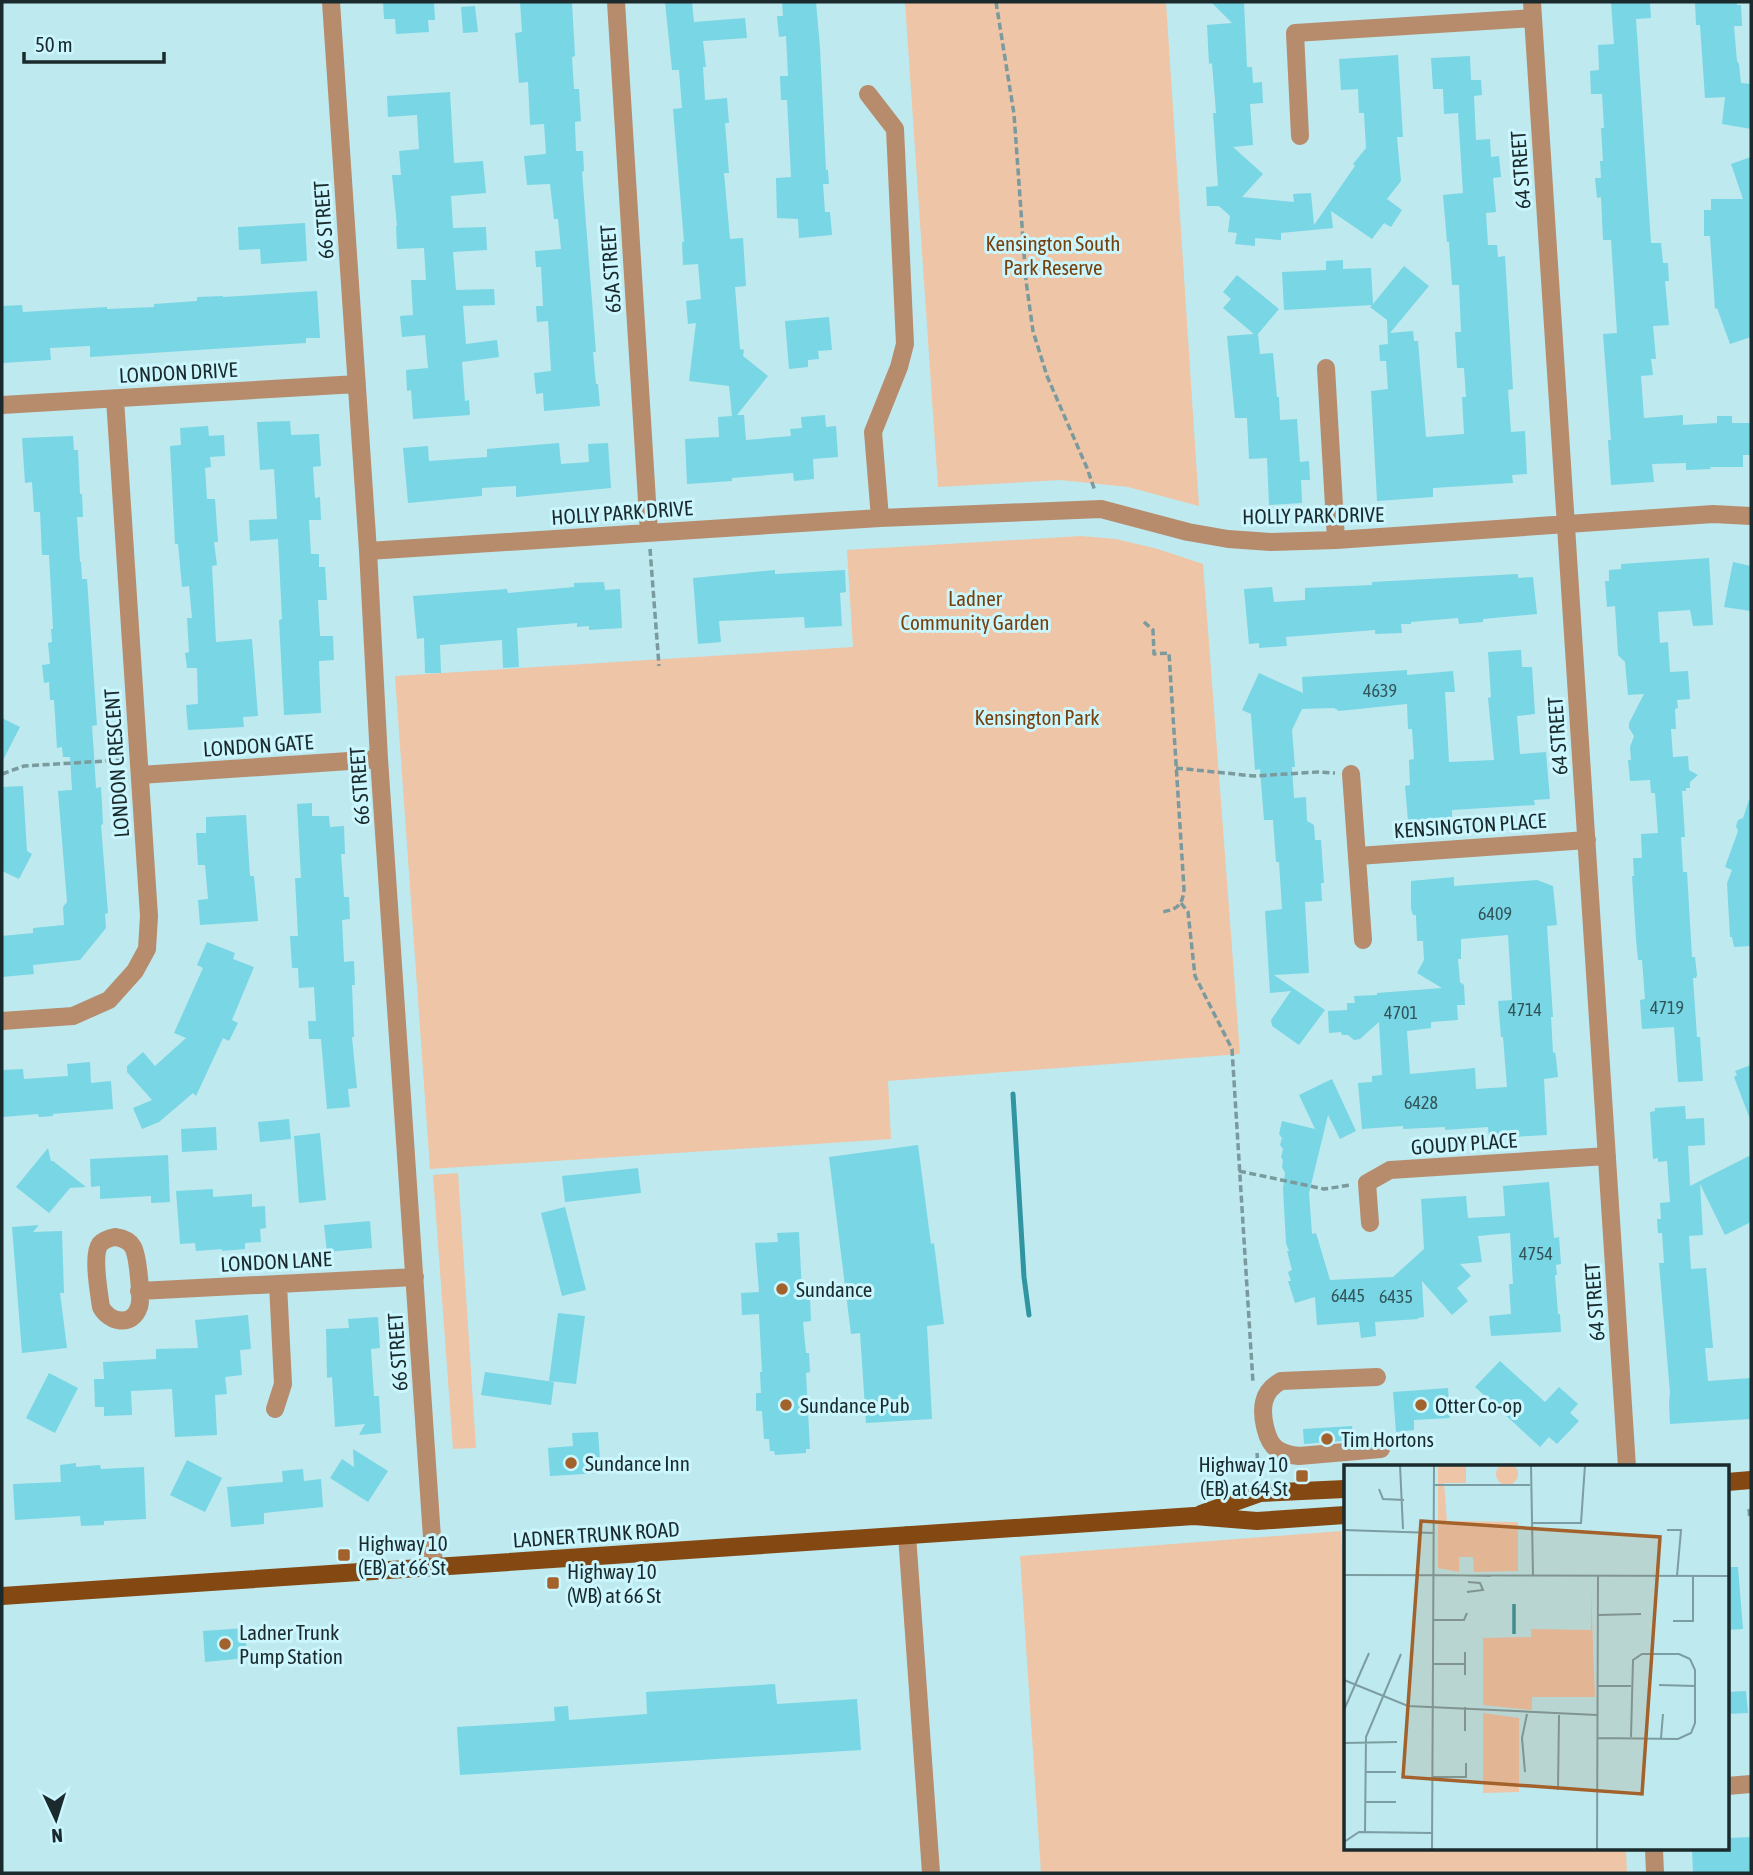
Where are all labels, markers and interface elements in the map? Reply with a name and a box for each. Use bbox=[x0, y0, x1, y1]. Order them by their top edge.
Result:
scale bar bbox=[24, 21, 164, 65]
text: 50 m bbox=[35, 32, 73, 56]
street label: 64 STREET bbox=[1505, 130, 1535, 210]
street label: 66 STREET bbox=[308, 180, 338, 260]
street label: 65A STREET bbox=[595, 224, 625, 314]
park label: Kensington South Park Reserve bbox=[986, 231, 1120, 279]
street label: LONDON DRIVE bbox=[118, 357, 238, 387]
street label: HOLLY PARK DRIVE bbox=[550, 495, 694, 529]
street label: HOLLY PARK DRIVE bbox=[1242, 502, 1384, 528]
park label: Ladner Community Garden bbox=[900, 586, 1050, 634]
house number: 4639 bbox=[1363, 680, 1397, 701]
street label: LONDON CRESCENT bbox=[99, 688, 133, 838]
street label: 64 STREET bbox=[1542, 696, 1572, 776]
park label: Kensington Park bbox=[975, 705, 1099, 729]
street label: LONDON GATE bbox=[202, 729, 314, 761]
street label: 66 STREET bbox=[344, 746, 374, 826]
street label: KENSINGTON PLACE bbox=[1393, 808, 1547, 842]
house number: 6409 bbox=[1478, 903, 1512, 924]
house number: 4719 bbox=[1650, 997, 1684, 1018]
house number: 4714 bbox=[1508, 999, 1542, 1020]
house number: 4701 bbox=[1384, 1002, 1418, 1023]
house number: 6428 bbox=[1404, 1092, 1438, 1113]
street label: GOUDY PLACE bbox=[1410, 1127, 1518, 1159]
house number: 4754 bbox=[1519, 1243, 1553, 1264]
street label: LONDON LANE bbox=[220, 1246, 332, 1276]
street label: 64 STREET bbox=[1579, 1262, 1609, 1342]
place label: Sundance bbox=[796, 1277, 872, 1301]
marker: Sundance bbox=[774, 1281, 790, 1297]
house number: 6445 bbox=[1331, 1285, 1365, 1306]
house number: 6435 bbox=[1379, 1286, 1413, 1307]
street label: 66 STREET bbox=[382, 1312, 412, 1392]
place label: Sundance Pub bbox=[800, 1393, 910, 1417]
place label: Otter Co-op bbox=[1435, 1393, 1522, 1417]
marker: Sundance Pub bbox=[778, 1397, 794, 1413]
marker: Otter Co-op bbox=[1413, 1397, 1429, 1413]
place label: Tim Hortons bbox=[1341, 1427, 1434, 1451]
marker: Tim Hortons bbox=[1319, 1431, 1335, 1447]
place label: Sundance Inn bbox=[585, 1451, 690, 1475]
place label: Highway 10 (EB) at 64 St bbox=[1198, 1452, 1288, 1500]
marker: Sundance Inn bbox=[563, 1455, 579, 1471]
inset map bbox=[1344, 1465, 1728, 1850]
marker: Highway 10 (EB) at 64 St bbox=[1294, 1468, 1310, 1484]
street label: LADNER TRUNK ROAD bbox=[512, 1516, 680, 1552]
place label: Highway 10 (EB) at 66 St bbox=[358, 1531, 448, 1579]
marker: Highway 10 (EB) at 66 St bbox=[336, 1547, 352, 1563]
place label: Highway 10 (WB) at 66 St bbox=[567, 1559, 661, 1607]
marker: Highway 10 (WB) at 66 St bbox=[545, 1575, 561, 1591]
place label: Ladner Trunk Pump Station bbox=[239, 1620, 343, 1668]
marker: Ladner Trunk Pump Station bbox=[217, 1636, 233, 1652]
north arrow bbox=[21, 1784, 91, 1854]
text: N bbox=[51, 1825, 64, 1847]

